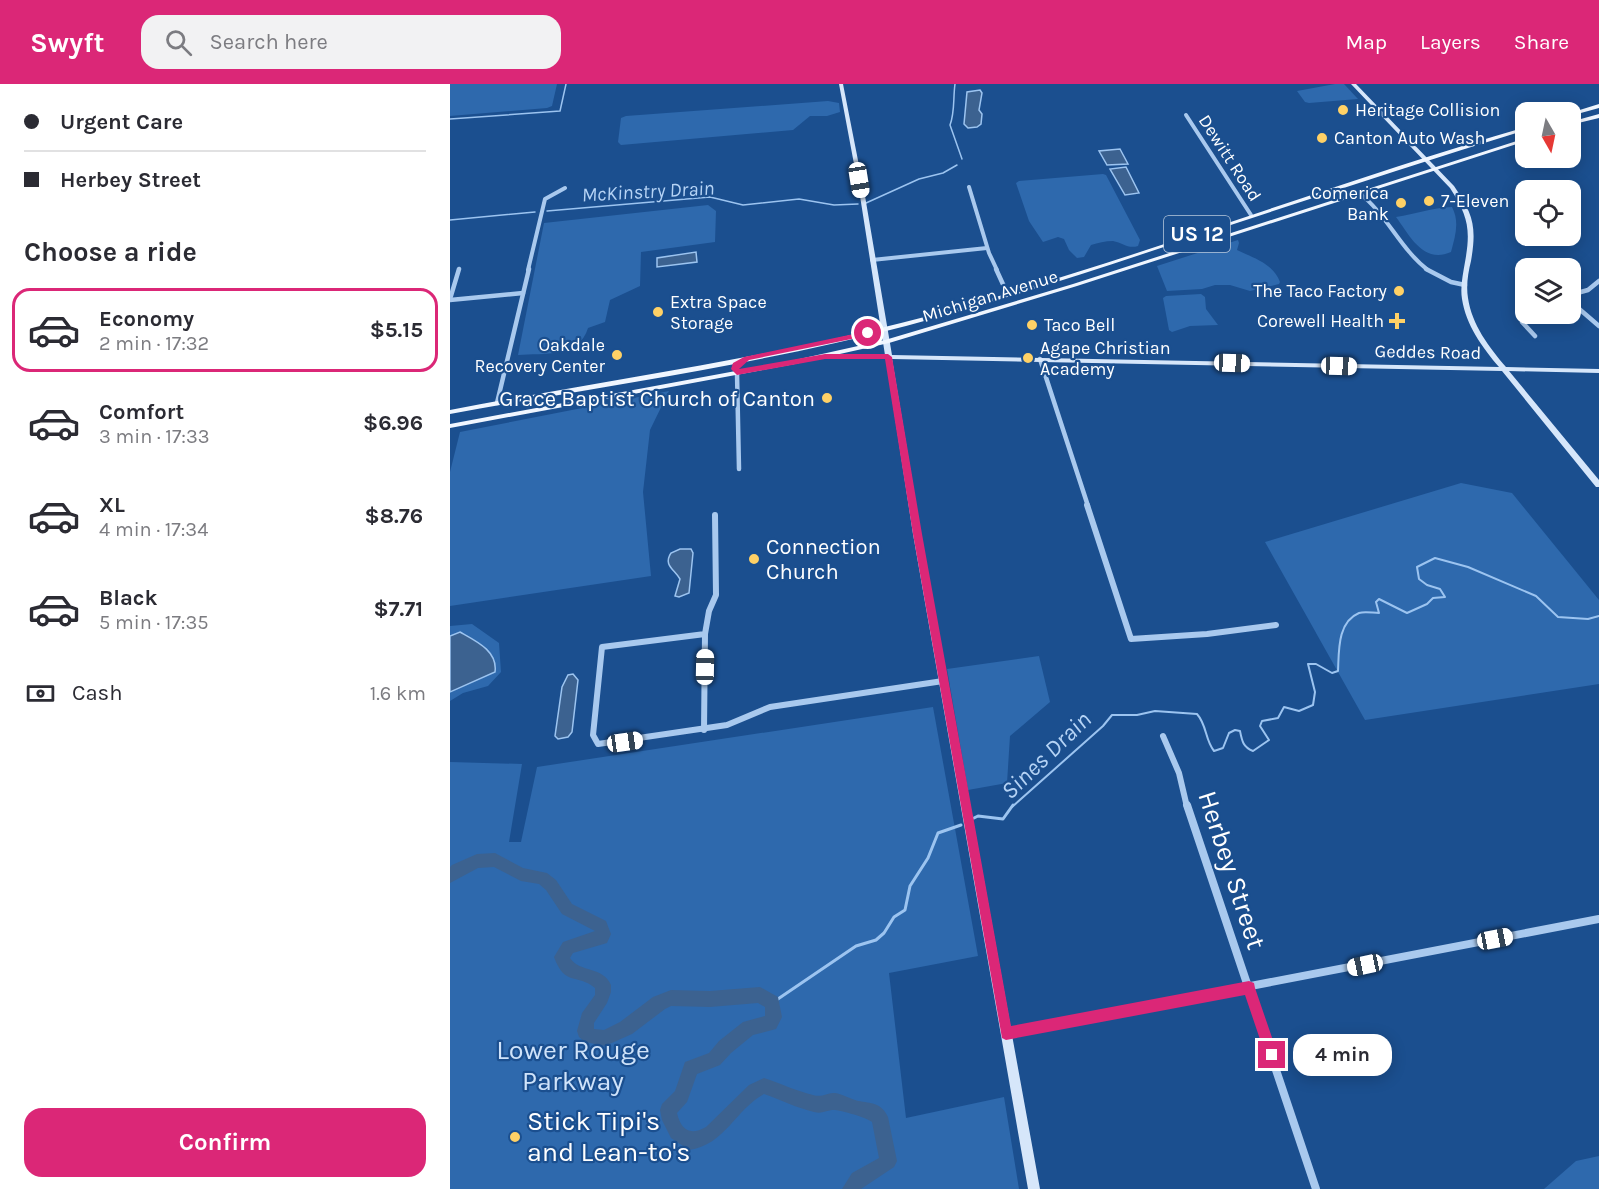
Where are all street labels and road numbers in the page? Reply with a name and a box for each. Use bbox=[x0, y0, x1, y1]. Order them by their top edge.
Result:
street label: Dewitt Road bbox=[1194, 111, 1266, 205]
road number: US 12 bbox=[1164, 216, 1230, 252]
street label: Michigan Avenue bbox=[920, 265, 1060, 327]
street label: Geddes Road bbox=[1375, 340, 1481, 364]
street label: Herbey Street bbox=[1191, 787, 1273, 953]

